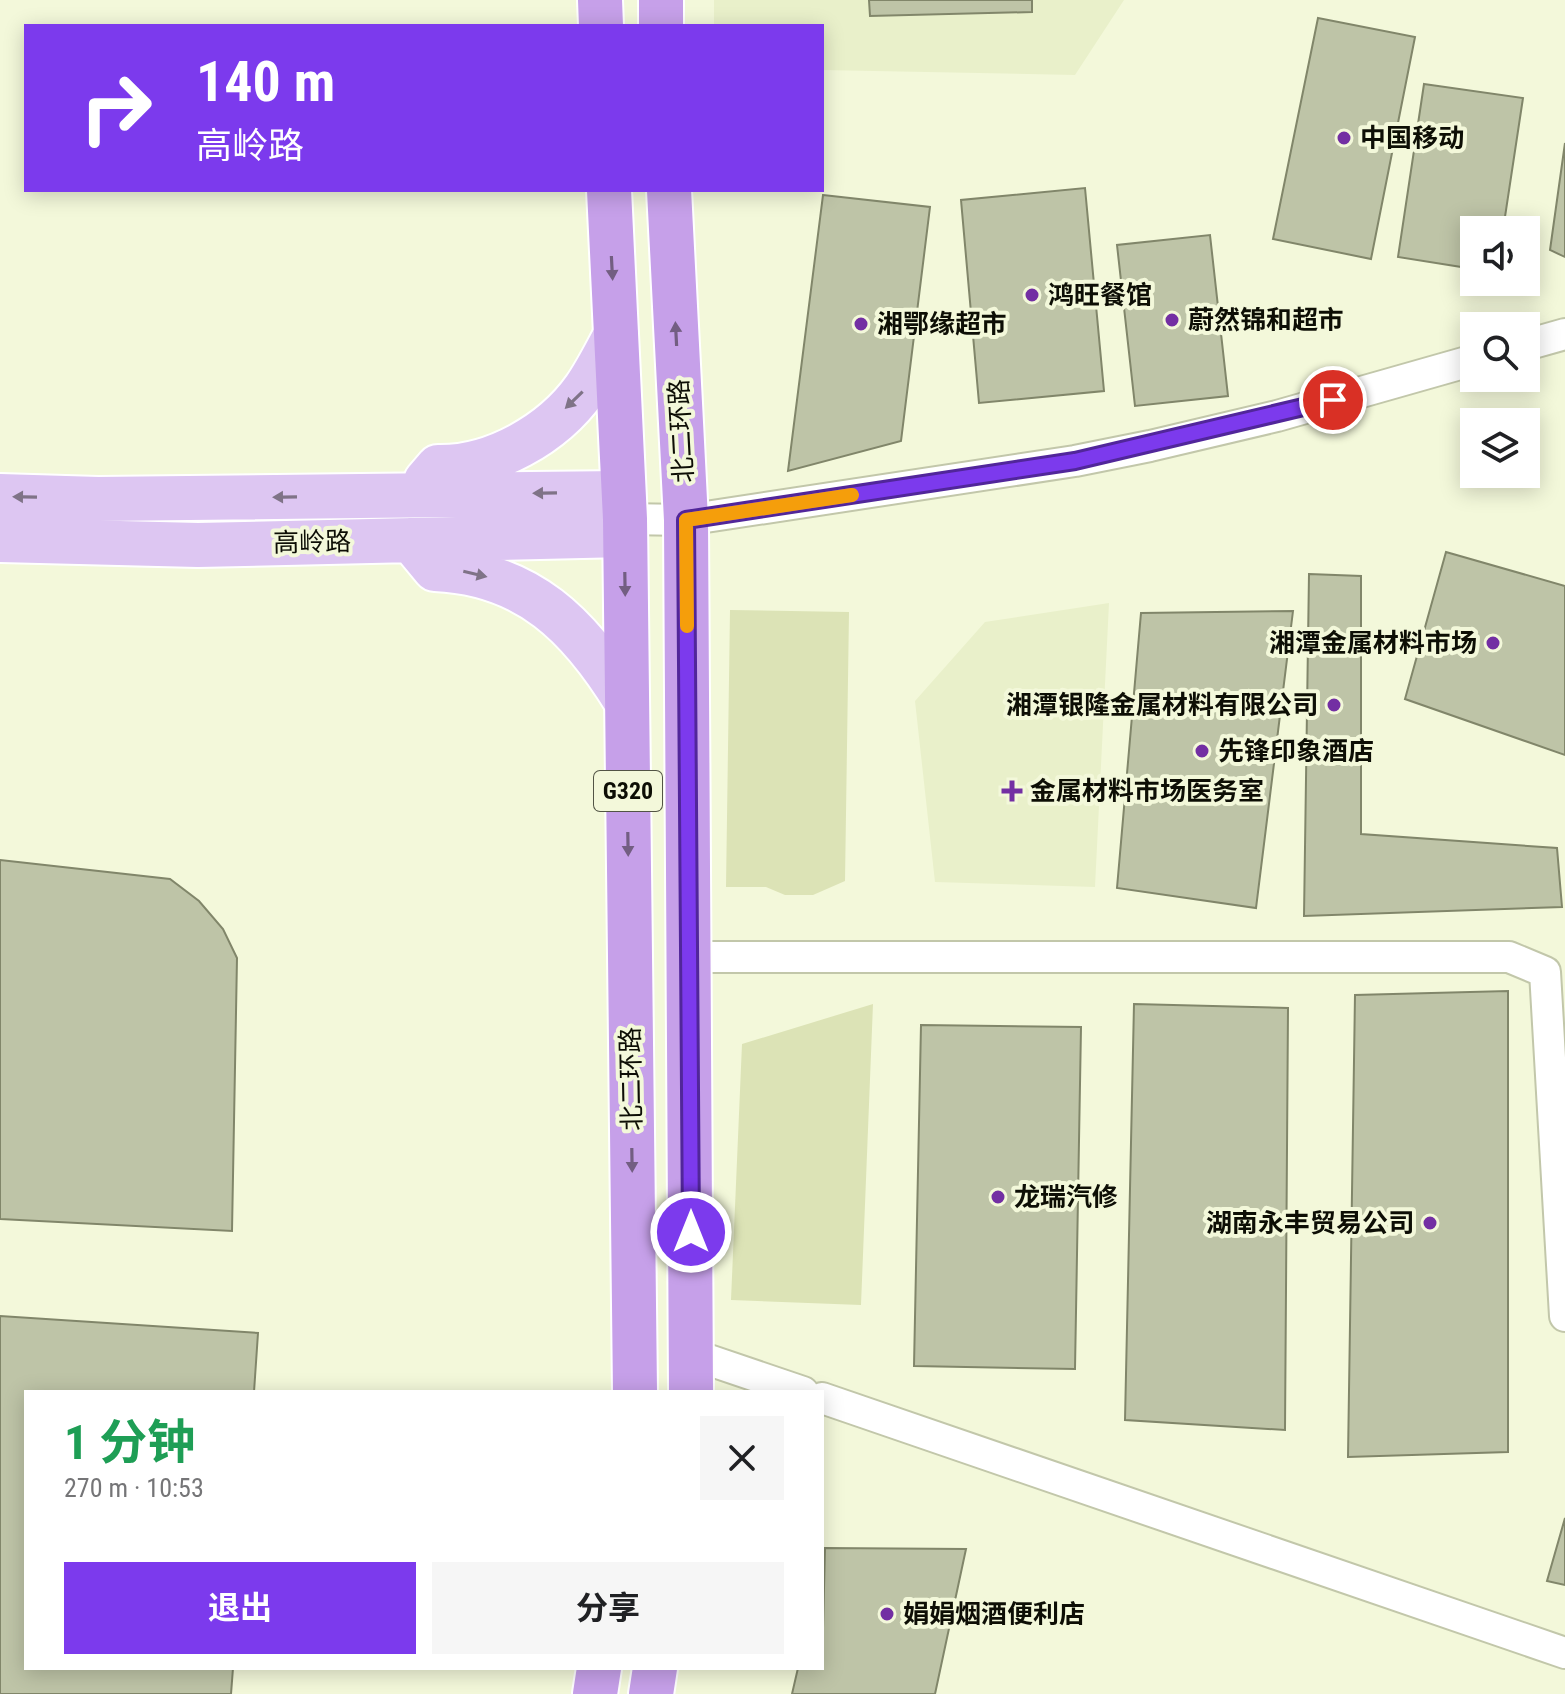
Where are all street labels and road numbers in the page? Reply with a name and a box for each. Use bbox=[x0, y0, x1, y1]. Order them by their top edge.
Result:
street label: 北二环路 bbox=[663, 378, 699, 484]
street label: 高岭路 bbox=[273, 526, 351, 558]
road number: G320 bbox=[594, 771, 662, 811]
street label: 北二环路 bbox=[615, 1027, 647, 1131]

